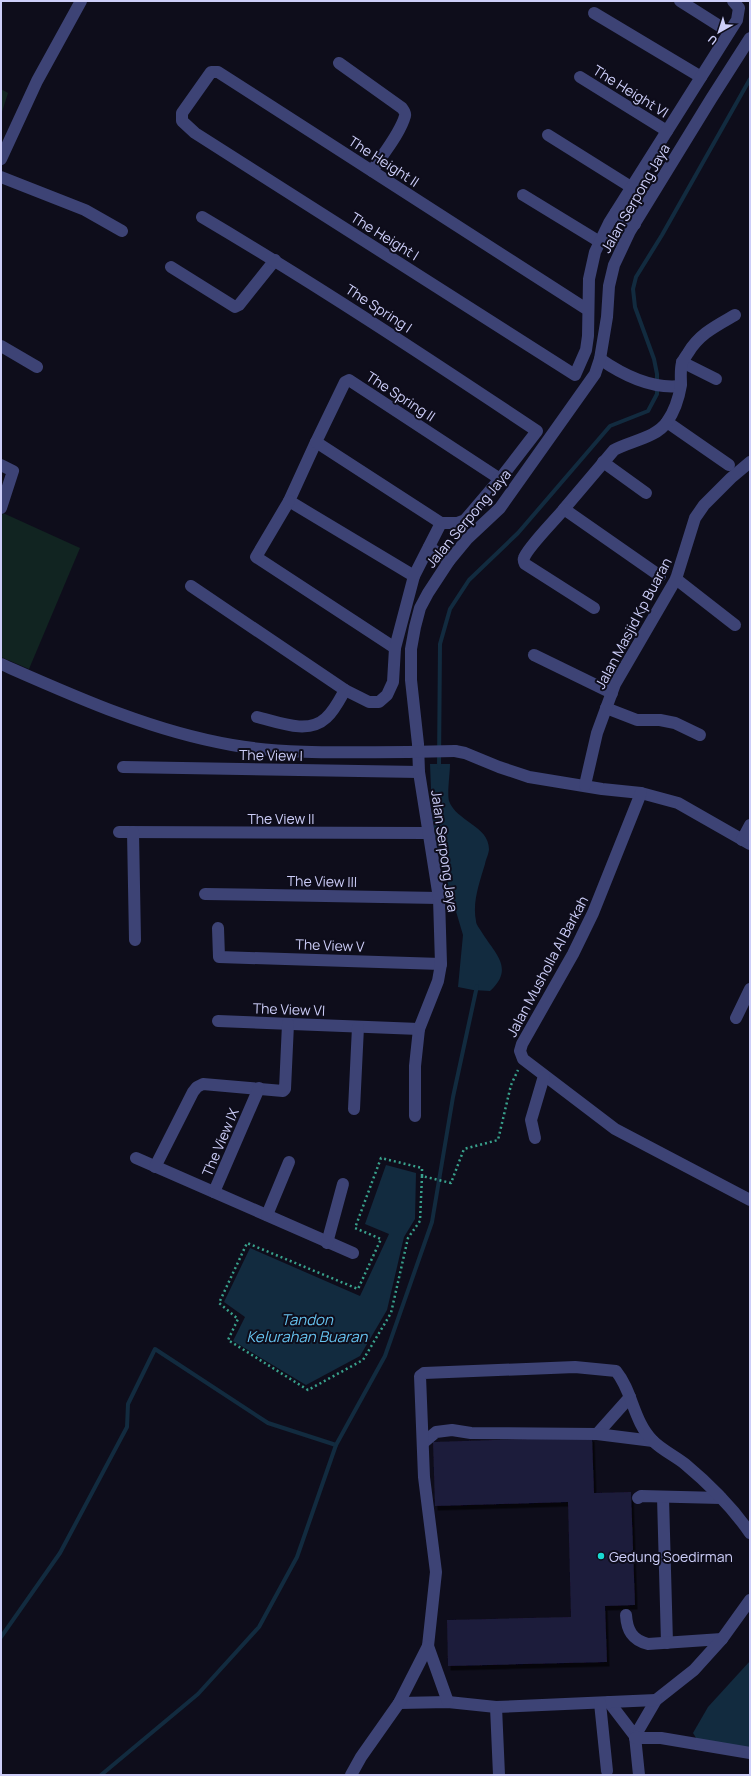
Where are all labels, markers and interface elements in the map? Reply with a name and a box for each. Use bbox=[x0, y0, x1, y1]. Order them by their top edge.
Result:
north arrow bbox=[699, 12, 739, 52]
text: U bbox=[705, 32, 720, 48]
street label: The Height VI bbox=[590, 60, 672, 122]
street label: The Height II bbox=[345, 131, 423, 191]
street label: Jalan Serpong Jaya bbox=[596, 140, 674, 256]
street label: The Height I bbox=[347, 208, 423, 264]
street label: The Spring I bbox=[342, 279, 416, 337]
street label: The Spring II bbox=[363, 367, 439, 425]
street label: Jalan Serpong Jaya bbox=[421, 465, 515, 571]
street label: Jalan Masjid Kp Buaran bbox=[590, 554, 676, 692]
street label: The View I bbox=[239, 745, 303, 765]
street label: Jalan Serpong Jaya bbox=[427, 789, 463, 913]
street label: The View II bbox=[247, 809, 315, 828]
street label: The View III bbox=[287, 871, 357, 891]
street label: Jalan Musholla Al Barkah bbox=[502, 892, 592, 1040]
street label: The View V bbox=[295, 934, 365, 956]
street label: The View VI bbox=[253, 998, 325, 1020]
street label: The View IX bbox=[197, 1105, 243, 1179]
water label: Tandon Kelurahan Buaran bbox=[247, 1309, 369, 1347]
place label: Gedung Soedirman bbox=[609, 1547, 733, 1566]
marker: Gedung Soedirman bbox=[596, 1551, 606, 1561]

